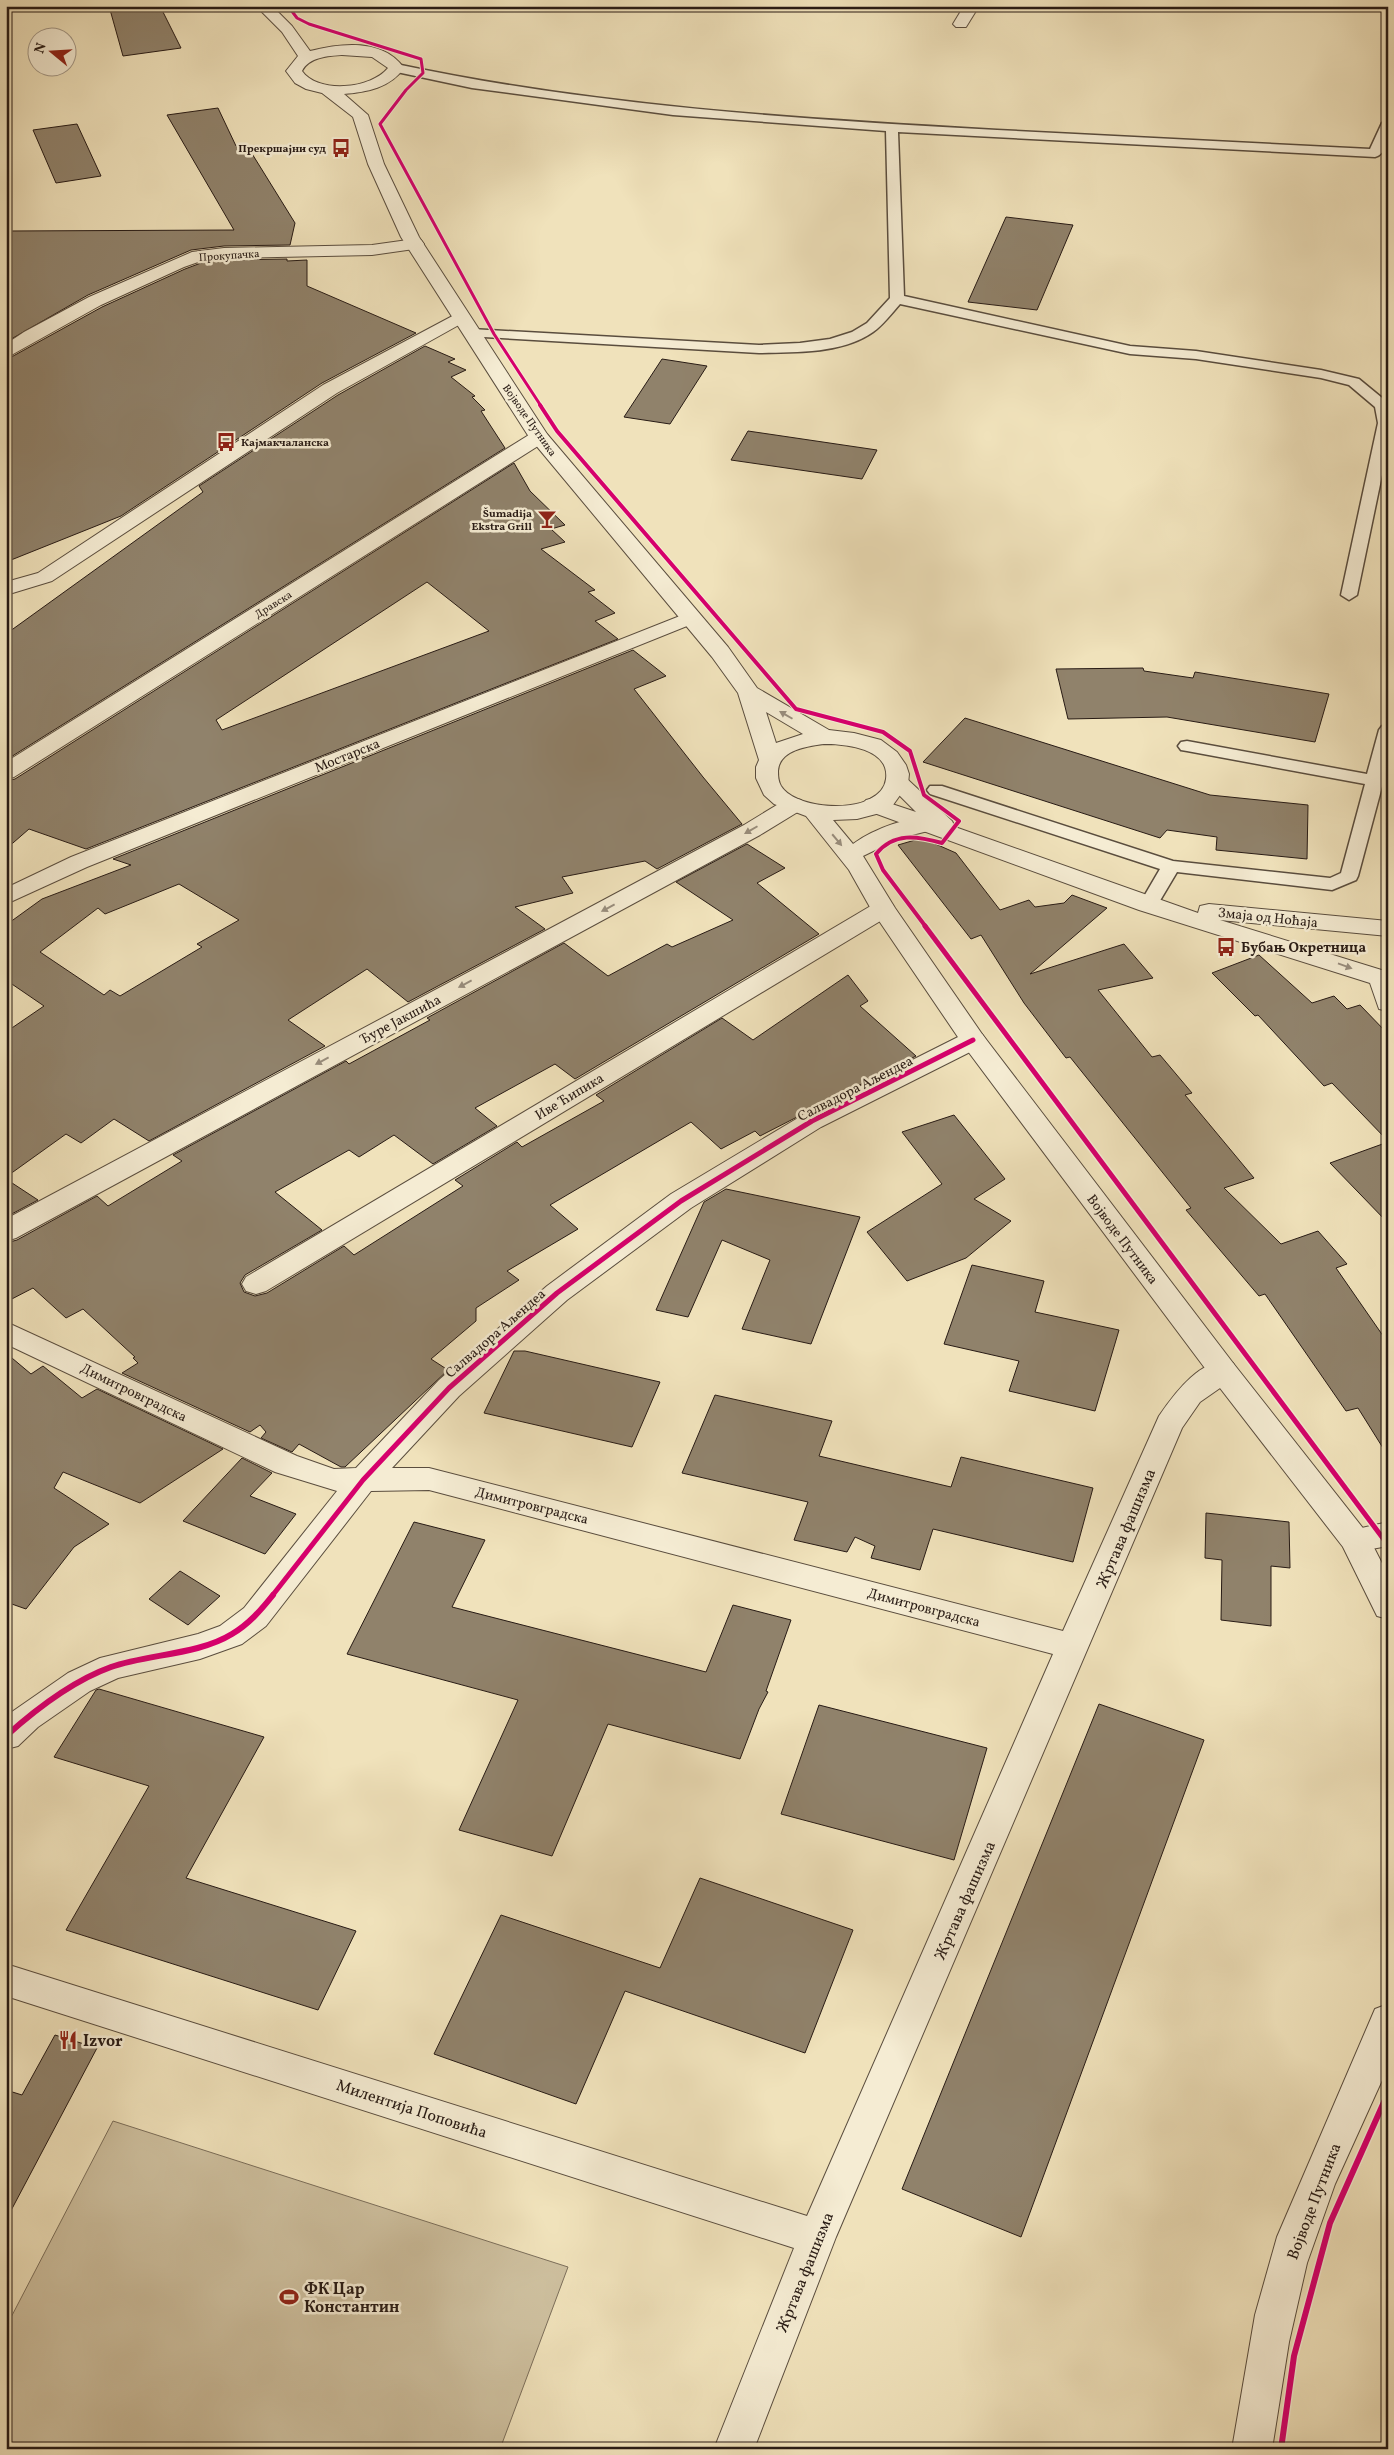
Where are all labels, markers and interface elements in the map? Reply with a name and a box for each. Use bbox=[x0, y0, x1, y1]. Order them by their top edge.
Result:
north arrow bbox=[28, 28, 78, 78]
text: N bbox=[30, 41, 52, 56]
bus stop icon: Прекршајни суд bbox=[330, 137, 352, 159]
place label: Прекршајни суд bbox=[238, 142, 326, 157]
street label: Прокупачка bbox=[198, 247, 260, 266]
street label: Војводе Путника bbox=[498, 382, 560, 460]
bus stop icon: Кајмакчаланска bbox=[215, 431, 237, 453]
place label: Кајмакчаланска bbox=[241, 436, 329, 451]
place label: Šumadija Ekstra Grill bbox=[471, 507, 532, 535]
bar icon: Šumadija Ekstra Grill bbox=[536, 508, 558, 530]
street label: Дравска bbox=[252, 588, 296, 623]
one-way arrow bbox=[779, 711, 794, 719]
street label: Мостарска bbox=[312, 735, 383, 778]
one-way arrow bbox=[744, 826, 757, 835]
one-way arrow bbox=[831, 834, 842, 847]
one-way arrow bbox=[601, 903, 615, 912]
street label: Змаја од Ноћаја bbox=[1217, 904, 1319, 933]
bus stop icon: Бубањ Окретница bbox=[1215, 936, 1237, 958]
place label: Бубањ Окретница bbox=[1241, 939, 1367, 958]
one-way arrow bbox=[1338, 962, 1353, 970]
one-way arrow bbox=[458, 980, 471, 989]
street label: Ђуре Јакшића bbox=[357, 991, 445, 1050]
street label: Салвадора Аљендеа bbox=[795, 1052, 917, 1127]
one-way arrow bbox=[315, 1057, 328, 1066]
street label: Иве Ћипика bbox=[532, 1069, 608, 1125]
street label: Војводе Путника bbox=[1082, 1191, 1162, 1289]
street label: Салвадора Аљендеа bbox=[442, 1285, 550, 1383]
street label: Димитровградска bbox=[77, 1359, 190, 1427]
street label: Жртава фашизма bbox=[1092, 1466, 1162, 1592]
street label: Димитровградска bbox=[473, 1483, 590, 1530]
street label: Димитровградска bbox=[865, 1584, 982, 1633]
street label: Жртава фашизма bbox=[930, 1838, 1002, 1964]
restaurant icon: Izvor bbox=[57, 2029, 79, 2051]
place label: Izvor bbox=[83, 2031, 123, 2053]
street label: Милентија Поповића bbox=[333, 2075, 490, 2145]
street label: Војводе Путника bbox=[1282, 2140, 1347, 2263]
street label: Жртава фашизма bbox=[772, 2209, 840, 2336]
place label: ФК Цар Константин bbox=[304, 2279, 400, 2319]
sports icon: ФК Цар Константин bbox=[278, 2286, 300, 2308]

